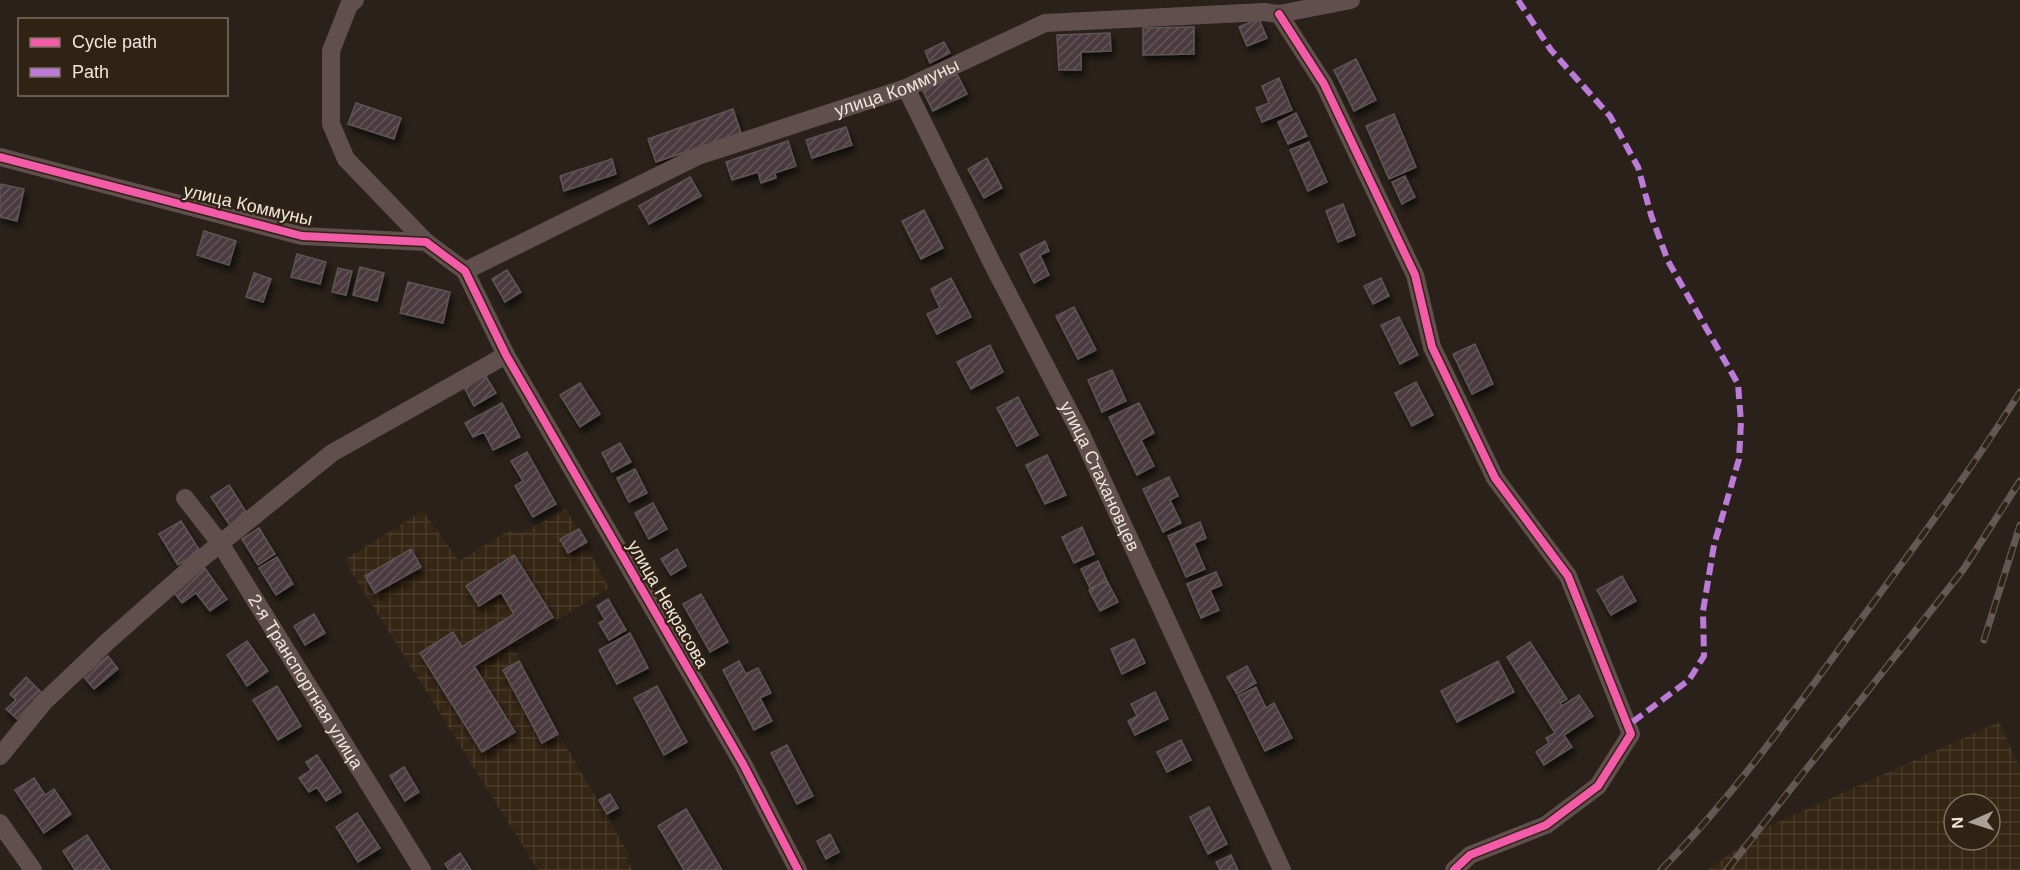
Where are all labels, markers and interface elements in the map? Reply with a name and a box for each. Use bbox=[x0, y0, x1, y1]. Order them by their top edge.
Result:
legend bbox=[18, 18, 228, 96]
text: Cycle path bbox=[72, 32, 157, 52]
street label: улица Коммуны bbox=[832, 55, 962, 121]
text: Path bbox=[72, 62, 109, 82]
street label: улица Коммуны bbox=[182, 180, 314, 230]
street label: улица Стахановцев bbox=[1056, 398, 1144, 554]
street label: улица Некрасова bbox=[623, 537, 713, 672]
street label: 2-я Транспортная улица bbox=[244, 591, 368, 774]
north arrow bbox=[1942, 792, 2002, 852]
text: N bbox=[1949, 817, 1966, 829]

